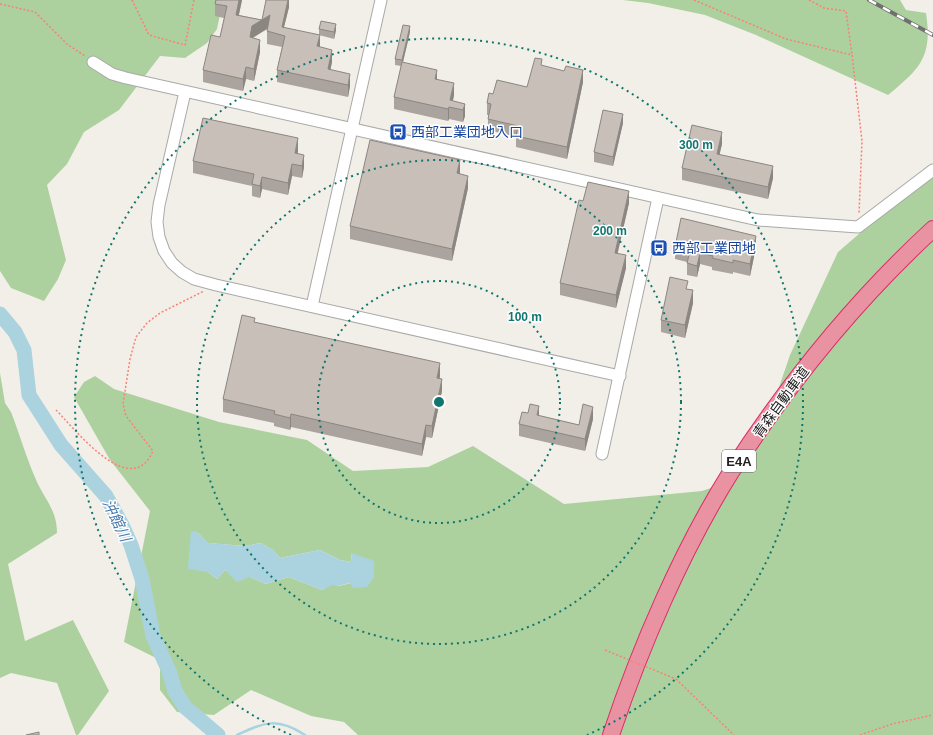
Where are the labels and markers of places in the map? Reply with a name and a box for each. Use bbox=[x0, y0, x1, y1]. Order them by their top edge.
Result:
bus stop icon: 西部工業団地入口 bbox=[388, 122, 408, 142]
place label: 西部工業団地入口 bbox=[411, 124, 523, 140]
bus stop icon: 西部工業団地 bbox=[649, 238, 669, 258]
place label: 西部工業団地 bbox=[672, 240, 756, 256]
centre of rings bbox=[432, 395, 446, 409]

